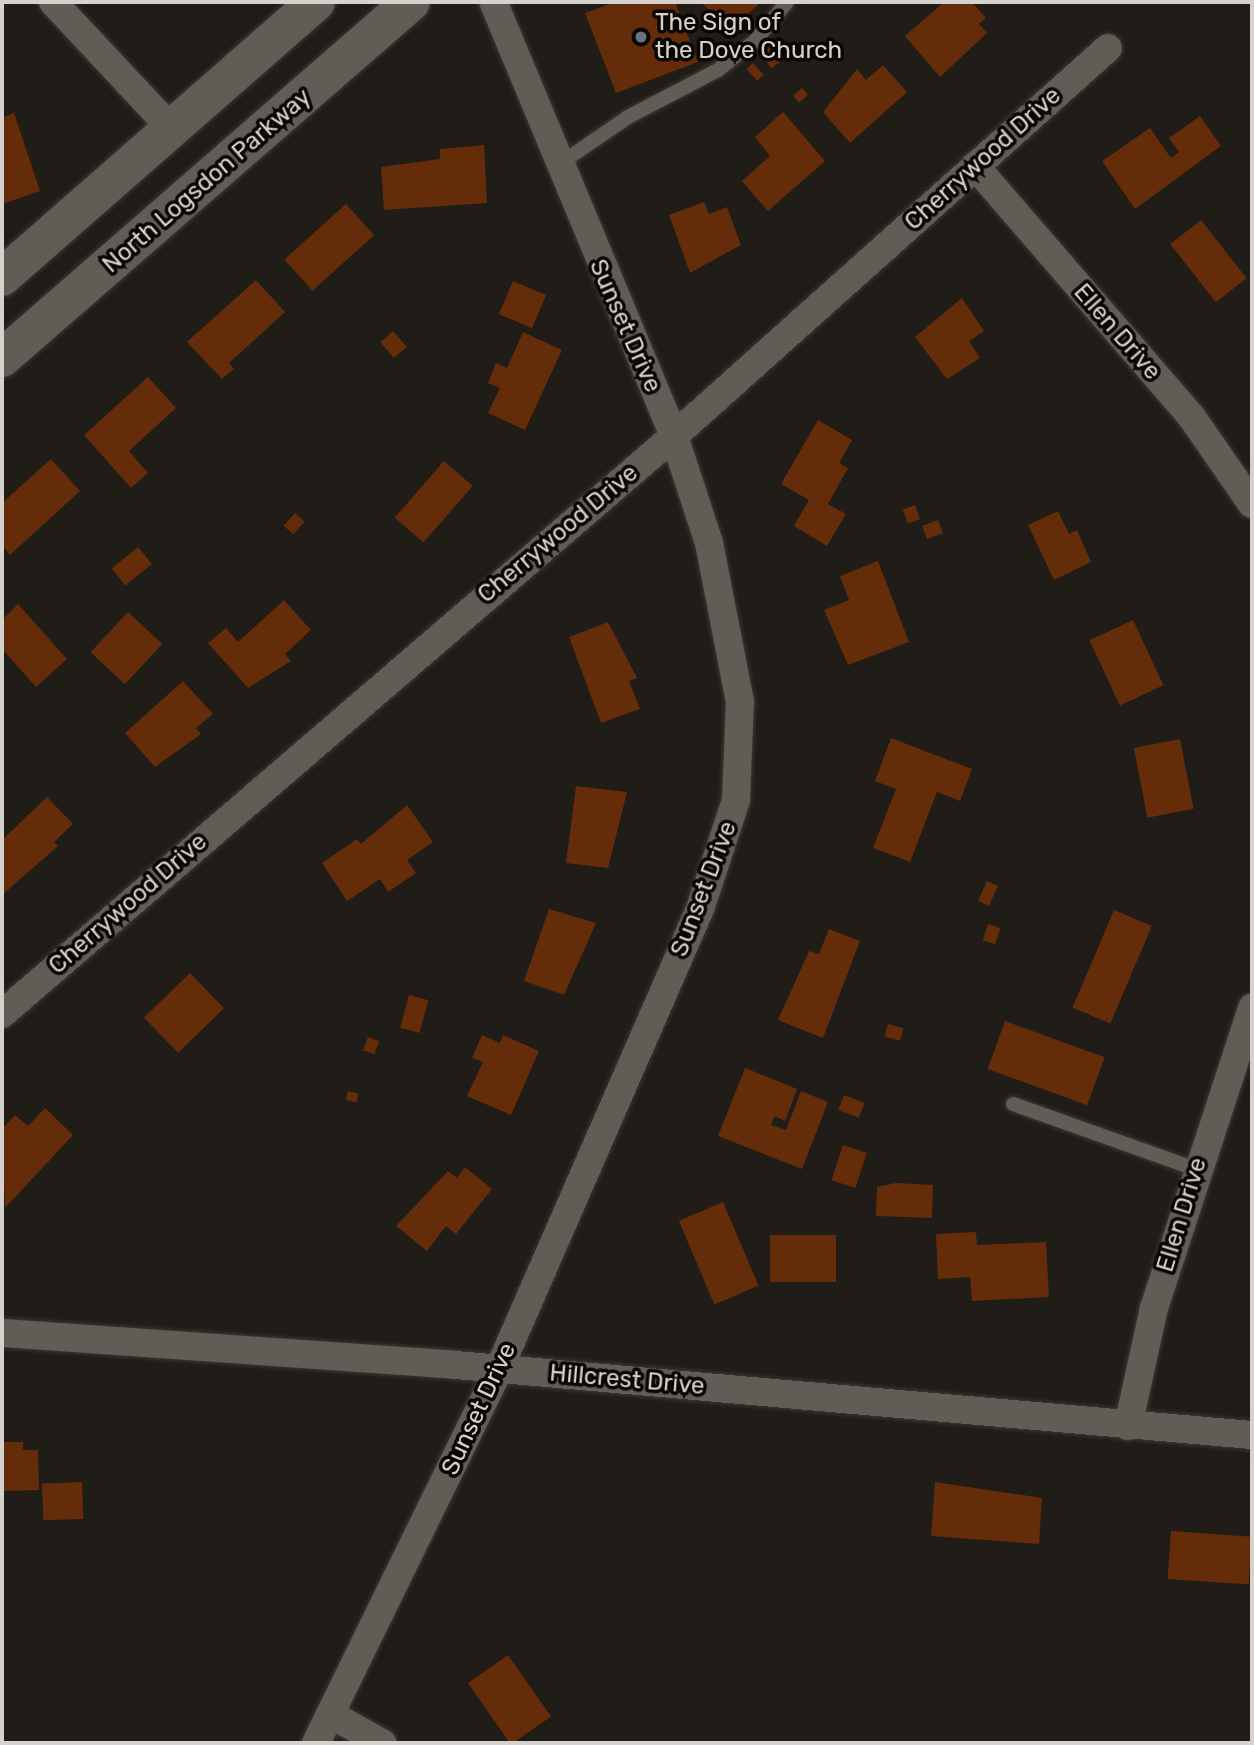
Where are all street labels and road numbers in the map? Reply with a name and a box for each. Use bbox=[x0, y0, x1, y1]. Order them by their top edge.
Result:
street label: Cherrywood Drive bbox=[899, 81, 1067, 237]
street label: North Logsdon Parkway bbox=[97, 83, 317, 279]
street label: Sunset Drive bbox=[583, 255, 667, 397]
street label: Ellen Drive bbox=[1067, 278, 1167, 386]
street label: Cherrywood Drive bbox=[472, 459, 644, 609]
street label: Sunset Drive bbox=[665, 817, 743, 961]
street label: Cherrywood Drive bbox=[43, 828, 213, 980]
street label: Ellen Drive bbox=[1151, 1154, 1213, 1276]
street label: Sunset Drive bbox=[436, 1338, 522, 1480]
street label: Hillcrest Drive bbox=[548, 1359, 706, 1401]

